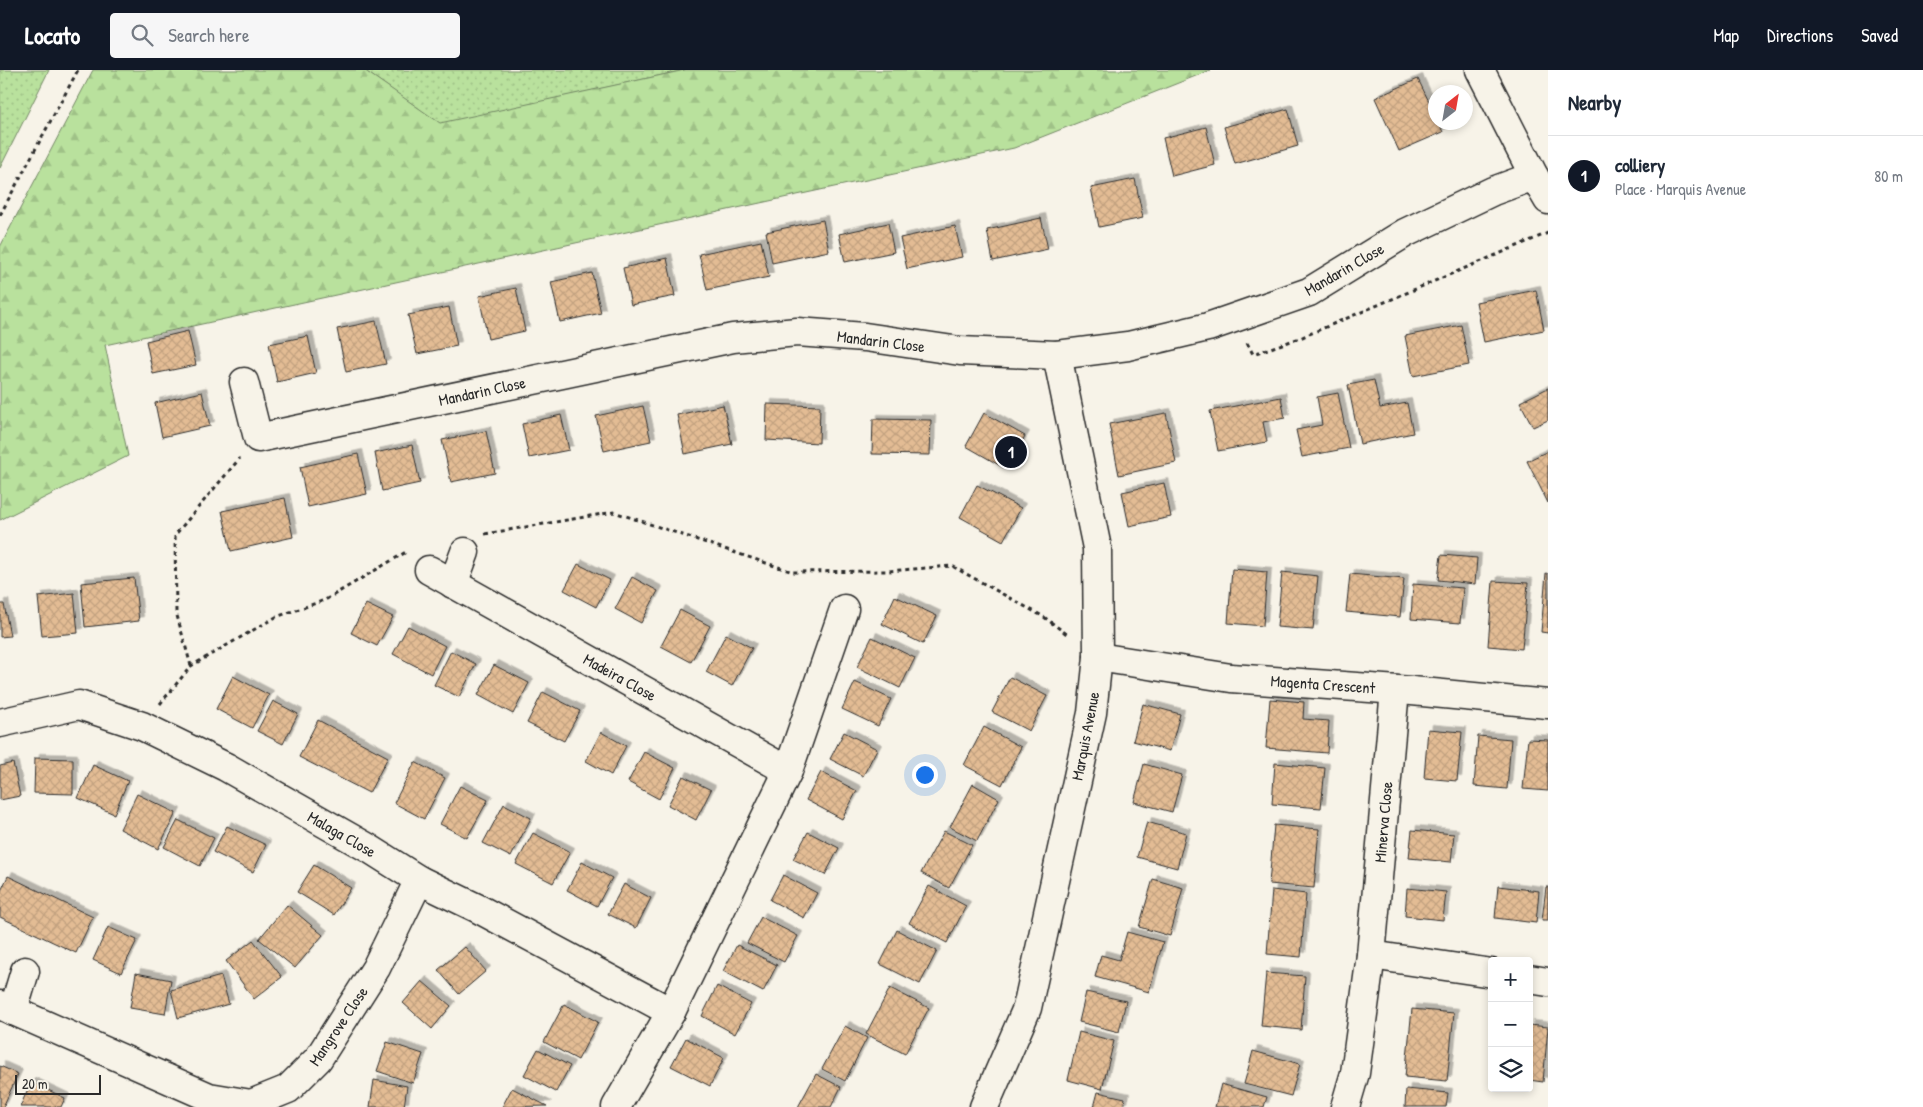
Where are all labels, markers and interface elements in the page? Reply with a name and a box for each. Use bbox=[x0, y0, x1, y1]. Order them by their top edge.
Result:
search box bbox=[110, 13, 460, 58]
text: Locato bbox=[25, 19, 80, 51]
icon: search bbox=[128, 21, 156, 49]
text: Search here bbox=[168, 22, 249, 48]
text: Map bbox=[1714, 23, 1739, 48]
text: Directions bbox=[1767, 23, 1833, 48]
text: Saved bbox=[1861, 23, 1898, 48]
north arrow bbox=[1428, 85, 1473, 130]
text: Nearby bbox=[1568, 88, 1621, 117]
text: colliery bbox=[1615, 152, 1665, 178]
text: 1 bbox=[1581, 165, 1587, 187]
text: 80 m bbox=[1874, 165, 1903, 187]
text: Place · Marquis Avenue bbox=[1615, 178, 1746, 200]
street label: Mandarin Close bbox=[1300, 237, 1388, 301]
street label: Mandarin Close bbox=[836, 325, 927, 357]
street label: Mandarin Close bbox=[437, 371, 528, 411]
pin: 1 bbox=[995, 433, 1027, 471]
street label: Madeira Close bbox=[580, 648, 661, 706]
street label: Magenta Crescent bbox=[1270, 669, 1376, 699]
street label: Marquis Avenue bbox=[1066, 689, 1104, 782]
your location bbox=[912, 762, 938, 788]
street label: Minerva Close bbox=[1369, 780, 1398, 863]
street label: Malaga Close bbox=[304, 806, 381, 863]
map controls bbox=[1488, 957, 1533, 1092]
button: + bbox=[1488, 957, 1533, 1002]
street label: Mangrove Close bbox=[303, 982, 373, 1070]
button: − bbox=[1488, 1002, 1533, 1047]
button: layers bbox=[1488, 1047, 1533, 1092]
scale bar bbox=[15, 1072, 101, 1095]
text: 20 m bbox=[22, 1074, 48, 1093]

